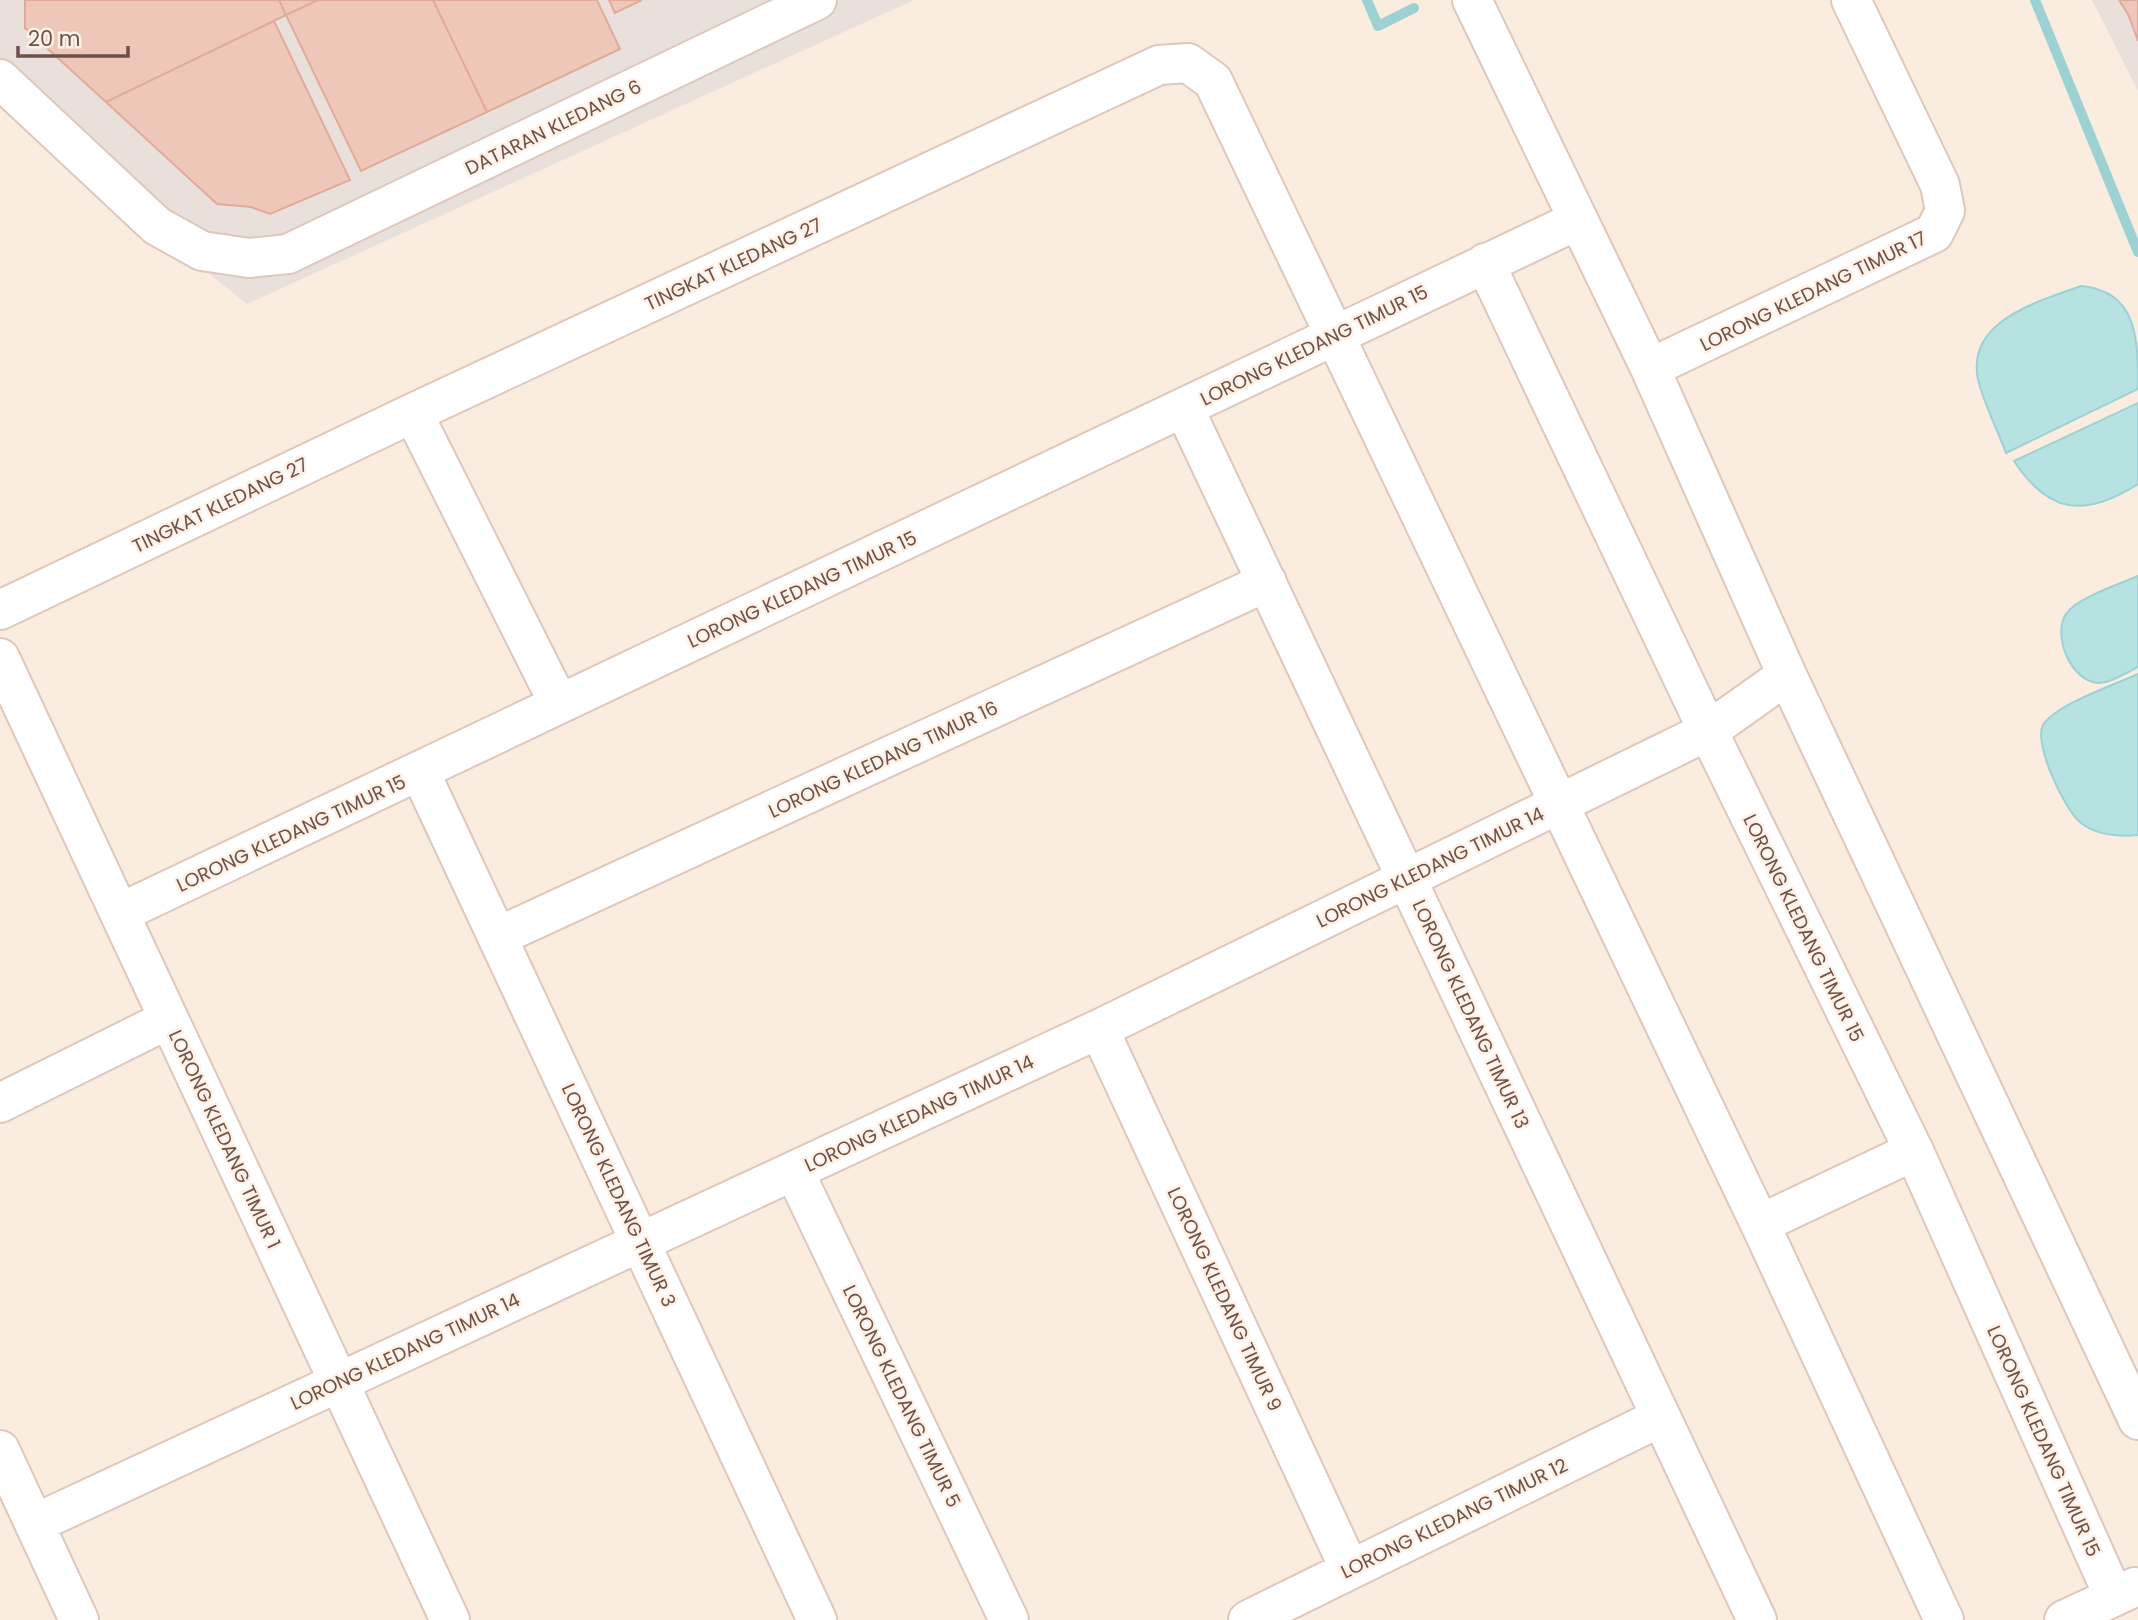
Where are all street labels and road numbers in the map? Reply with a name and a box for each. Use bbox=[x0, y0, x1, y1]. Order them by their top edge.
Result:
street label: DATARAN KLEDANG 6 bbox=[461, 73, 646, 182]
street label: TINGKAT KLEDANG 27 bbox=[640, 211, 826, 317]
street label: LORONG KLEDANG TIMUR 17 bbox=[1695, 225, 1931, 358]
street label: LORONG KLEDANG TIMUR 15 bbox=[1196, 278, 1433, 412]
street label: TINGKAT KLEDANG 27 bbox=[128, 451, 313, 560]
street label: LORONG KLEDANG TIMUR 15 bbox=[683, 524, 921, 655]
street label: LORONG KLEDANG TIMUR 16 bbox=[764, 694, 1002, 825]
street label: LORONG KLEDANG TIMUR 15 bbox=[172, 768, 410, 899]
street label: LORONG KLEDANG TIMUR 14 bbox=[1312, 800, 1549, 934]
street label: LORONG KLEDANG TIMUR 15 bbox=[1737, 810, 1871, 1047]
street label: LORONG KLEDANG TIMUR 13 bbox=[1406, 895, 1536, 1133]
street label: LORONG KLEDANG TIMUR 1 bbox=[162, 1025, 287, 1253]
street label: LORONG KLEDANG TIMUR 14 bbox=[800, 1048, 1038, 1179]
street label: LORONG KLEDANG TIMUR 3 bbox=[555, 1079, 682, 1311]
street label: LORONG KLEDANG TIMUR 9 bbox=[1161, 1183, 1288, 1416]
street label: LORONG KLEDANG TIMUR 5 bbox=[836, 1281, 967, 1512]
street label: LORONG KLEDANG TIMUR 14 bbox=[286, 1286, 524, 1417]
street label: LORONG KLEDANG TIMUR 15 bbox=[1980, 1321, 2107, 1561]
street label: LORONG KLEDANG TIMUR 12 bbox=[1336, 1452, 1572, 1585]

